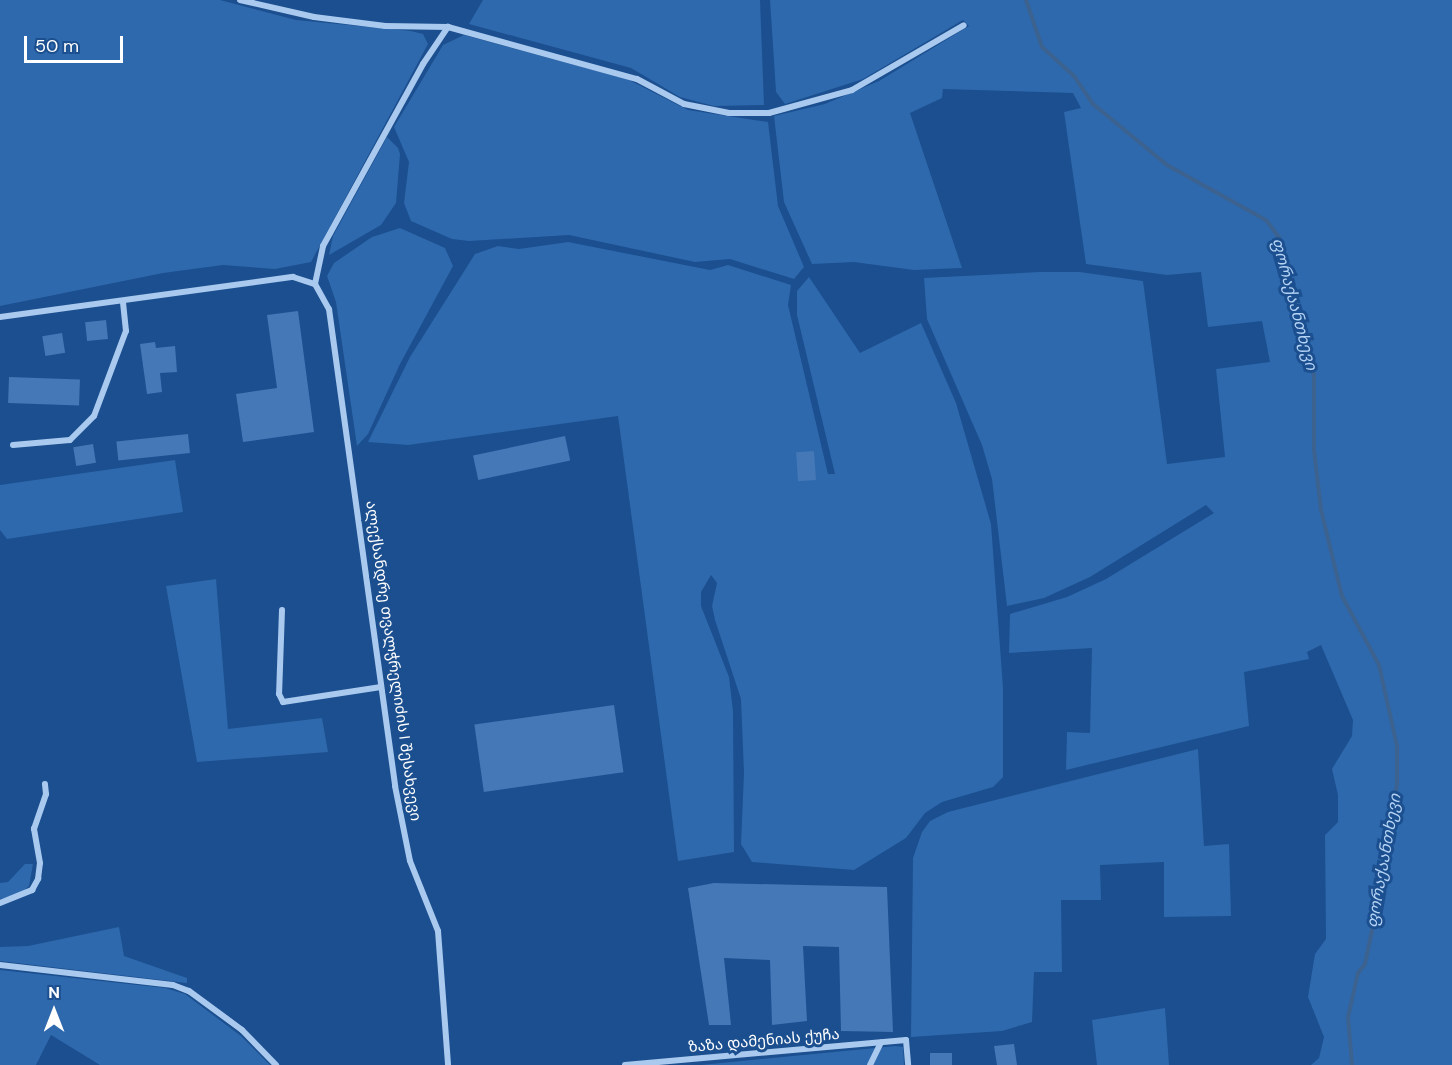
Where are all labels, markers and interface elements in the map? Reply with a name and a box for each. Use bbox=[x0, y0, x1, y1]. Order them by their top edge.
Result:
scale bar bbox=[27, 24, 126, 62]
text: 50 m bbox=[35, 34, 79, 58]
water label: ფორაქაანთხევი bbox=[1267, 236, 1321, 372]
street label: ალექსანდრე თვალჭრელიძის I შესახვევი bbox=[362, 500, 424, 822]
water label: ფორაქაანთხევი bbox=[1363, 792, 1405, 930]
north arrow bbox=[24, 981, 84, 1041]
text: N bbox=[48, 982, 60, 1003]
street label: ზაზა დამენიას ქუჩა bbox=[688, 1025, 840, 1057]

